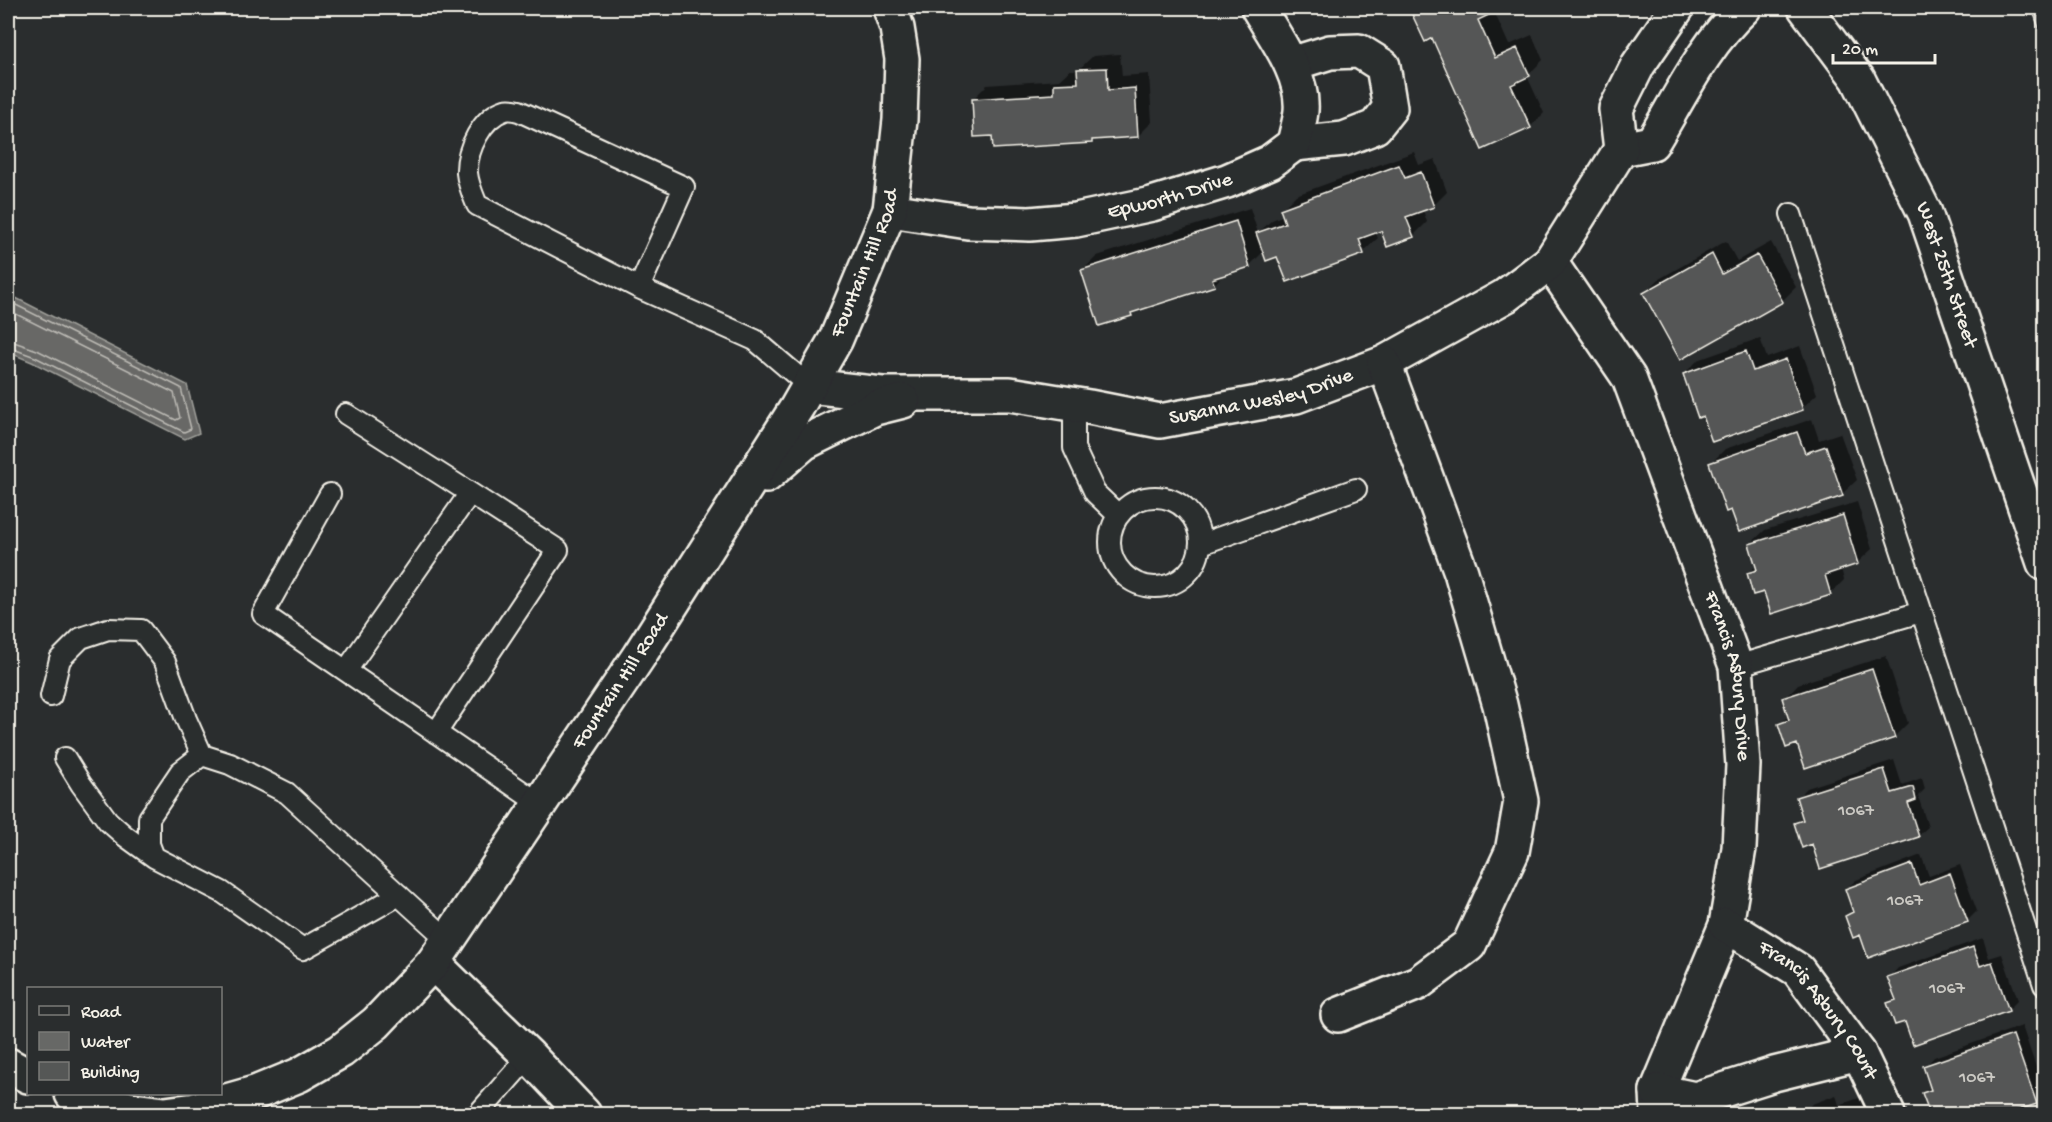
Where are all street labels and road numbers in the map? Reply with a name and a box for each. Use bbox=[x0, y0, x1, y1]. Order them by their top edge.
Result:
street label: Epworth Drive bbox=[1105, 167, 1237, 226]
street label: Fountain Hill Road bbox=[825, 186, 905, 342]
street label: West 25th Street bbox=[1909, 198, 1983, 353]
street label: Susanna Wesley Drive bbox=[1167, 363, 1358, 432]
street label: Francis Asbury Drive bbox=[1697, 587, 1755, 763]
street label: Fountain Hill Road bbox=[567, 607, 676, 755]
street label: Francis Asbury Court bbox=[1752, 935, 1883, 1086]

